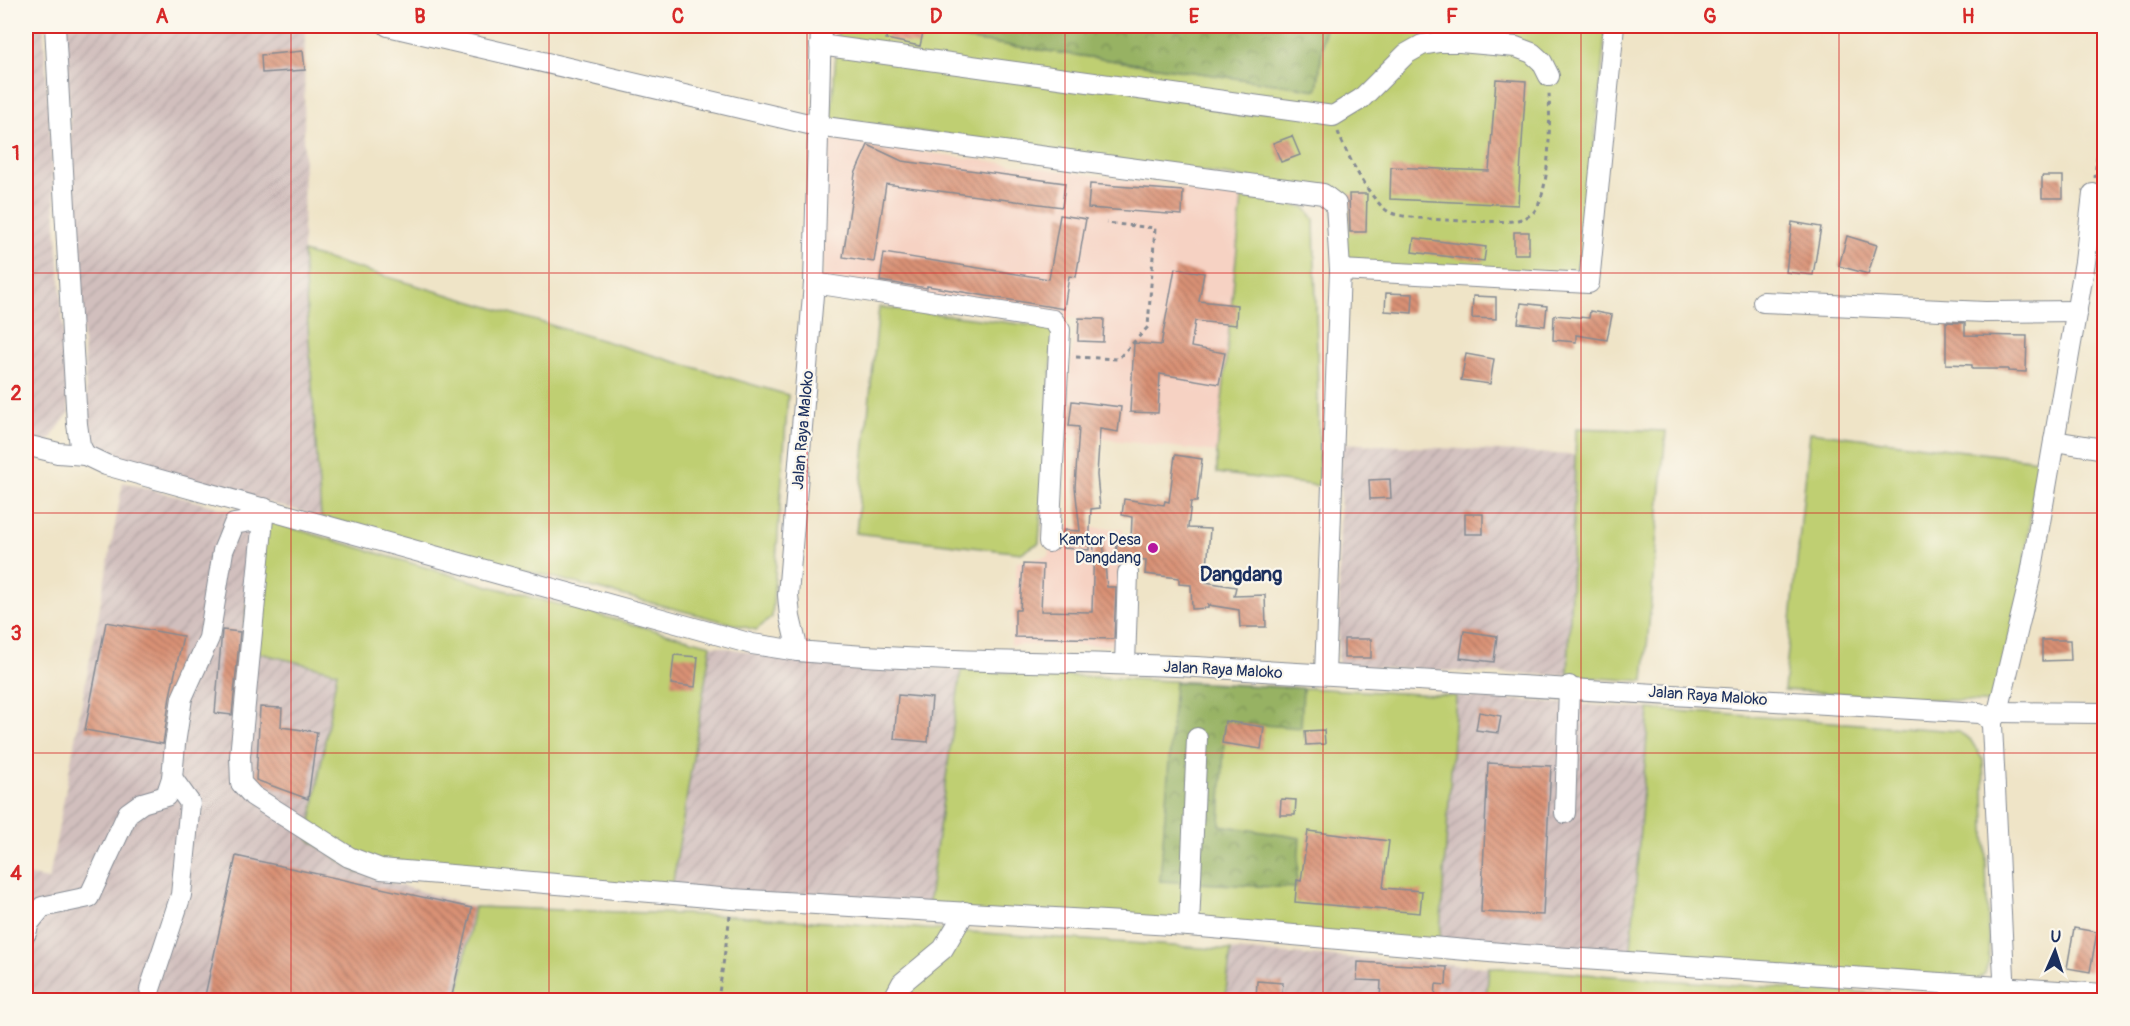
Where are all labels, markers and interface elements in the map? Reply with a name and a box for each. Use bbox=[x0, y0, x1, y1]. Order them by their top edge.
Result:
text: A bbox=[156, 4, 169, 29]
text: B bbox=[414, 4, 426, 29]
text: C bbox=[672, 4, 684, 29]
text: D bbox=[930, 4, 943, 29]
text: E bbox=[1189, 4, 1200, 29]
text: F bbox=[1446, 4, 1458, 29]
text: G bbox=[1703, 4, 1717, 29]
text: H bbox=[1962, 4, 1975, 29]
text: 1 bbox=[12, 141, 20, 166]
street label: Jalan Raya Maloko bbox=[788, 369, 818, 490]
text: 2 bbox=[10, 381, 22, 406]
place label: Kantor Desa Dangdang bbox=[1059, 530, 1141, 568]
marker: Kantor Desa Dangdang bbox=[1146, 541, 1160, 555]
district label: Dangdang bbox=[1200, 562, 1282, 587]
text: 3 bbox=[10, 621, 22, 646]
street label: Jalan Raya Maloko bbox=[1163, 657, 1284, 683]
street label: Jalan Raya Maloko bbox=[1648, 682, 1769, 710]
text: 4 bbox=[10, 861, 22, 886]
north arrow bbox=[2025, 921, 2085, 981]
text: U bbox=[2050, 927, 2062, 947]

